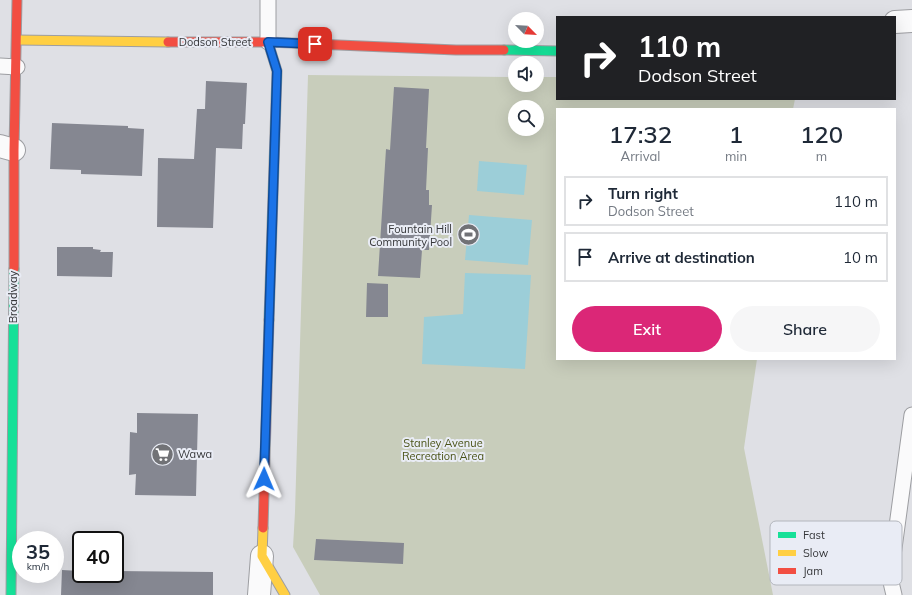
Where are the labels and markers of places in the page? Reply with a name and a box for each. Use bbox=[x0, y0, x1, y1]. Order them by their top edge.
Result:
pin bbox=[298, 27, 332, 61]
place label: Fountain Hill Community Pool bbox=[369, 222, 452, 249]
sports icon: Fountain Hill Community Pool bbox=[455, 222, 481, 248]
supermarket icon: Wawa bbox=[150, 441, 176, 467]
place label: Wawa bbox=[178, 447, 212, 461]

